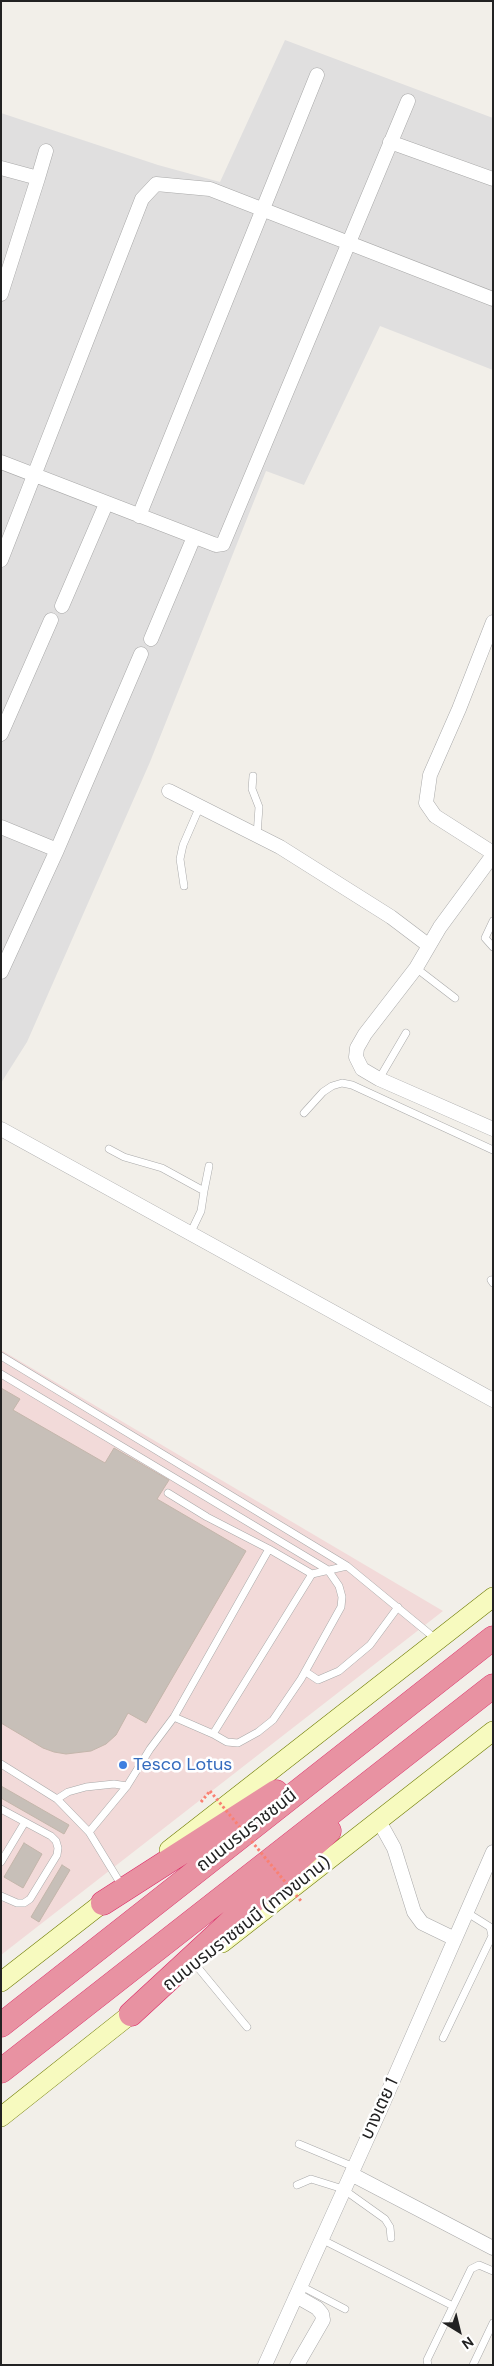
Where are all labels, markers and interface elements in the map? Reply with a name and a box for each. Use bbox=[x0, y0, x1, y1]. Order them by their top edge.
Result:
place label: Tesco Lotus bbox=[133, 1754, 232, 1776]
marker: Tesco Lotus bbox=[117, 1759, 129, 1771]
street label: ถนนบรมราชชนนี bbox=[192, 1785, 302, 1877]
street label: ถนนบรมราชชนนี (ทางขนาน) bbox=[159, 1852, 335, 1996]
street label: บางเตย 1 bbox=[356, 2075, 404, 2143]
north arrow bbox=[434, 2306, 484, 2356]
text: N bbox=[458, 2333, 477, 2353]

